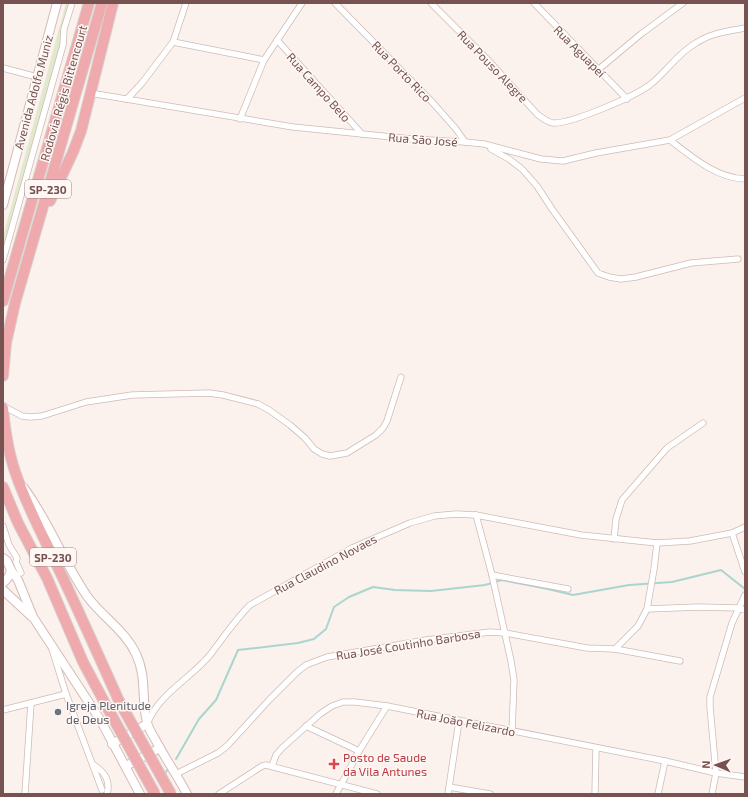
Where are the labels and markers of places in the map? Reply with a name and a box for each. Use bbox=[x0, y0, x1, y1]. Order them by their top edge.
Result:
place label: Igreja Plenitude de Deus bbox=[66, 698, 151, 726]
marker: Igreja Plenitude de Deus bbox=[53, 707, 63, 717]
place label: Posto de Saude da Vila Antunes bbox=[343, 750, 427, 778]
marker: Posto de Saude da Vila Antunes bbox=[328, 758, 340, 770]

